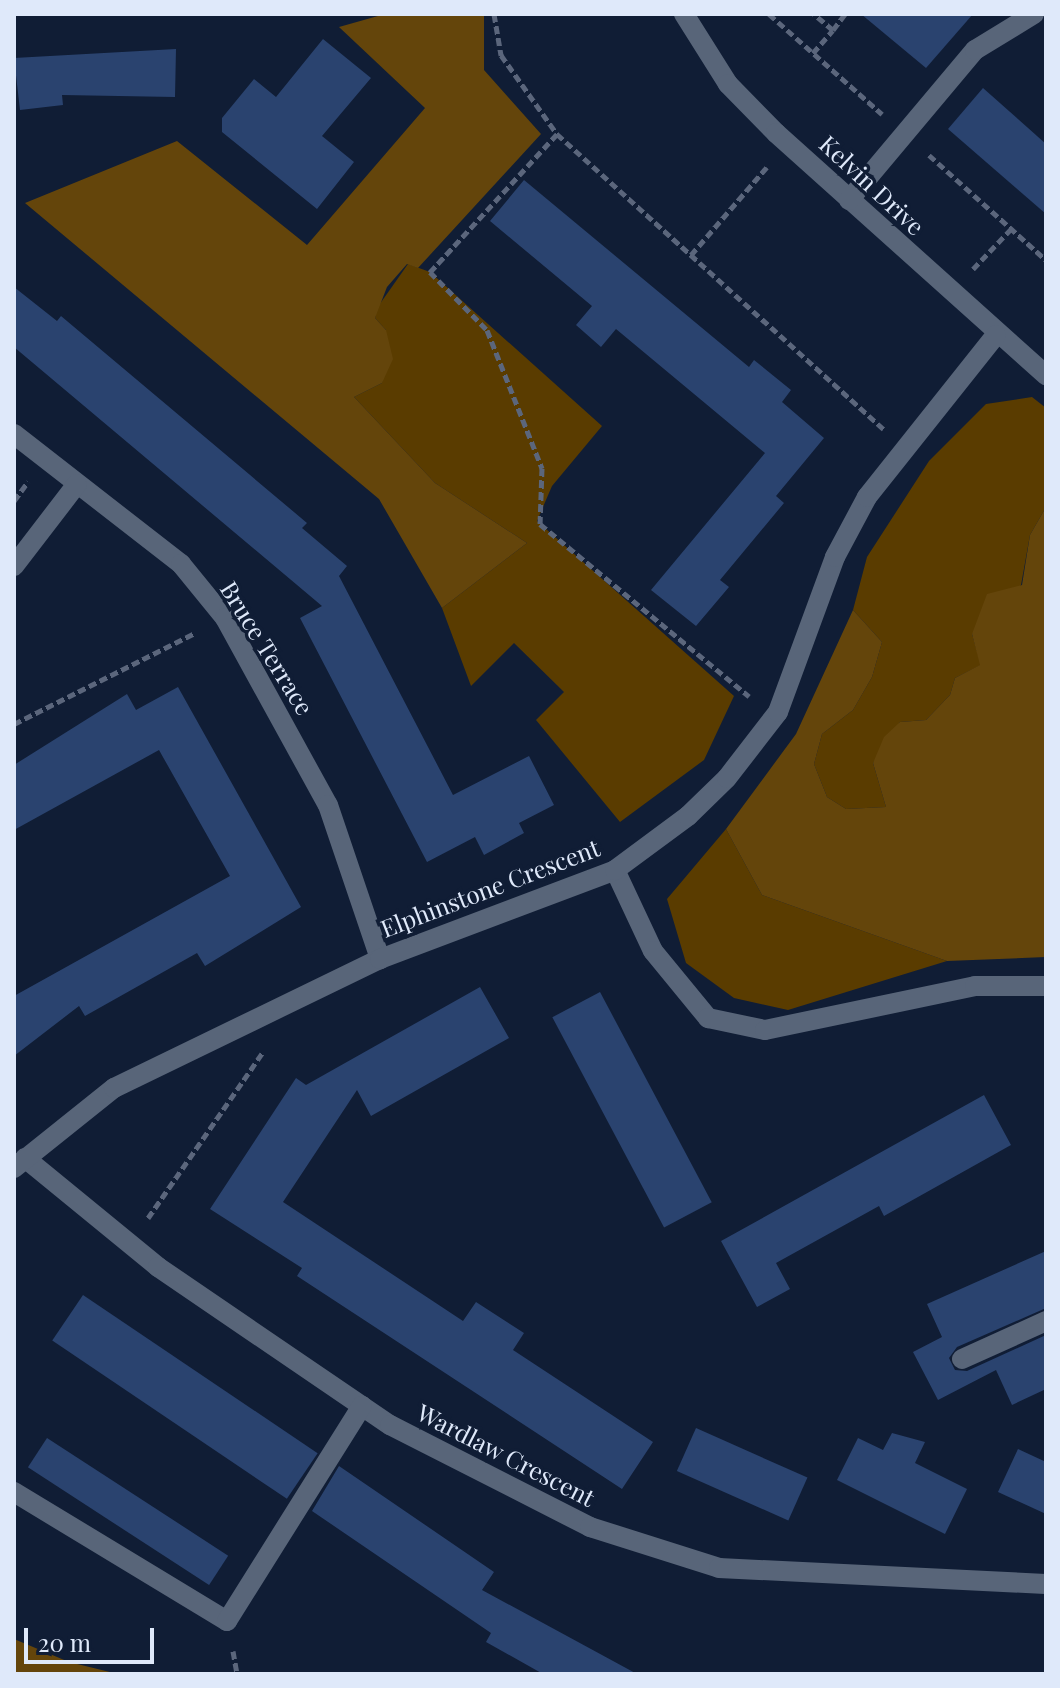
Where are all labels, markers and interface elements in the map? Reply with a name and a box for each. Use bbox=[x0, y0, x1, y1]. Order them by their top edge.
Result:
street label: Kelvin Drive bbox=[814, 129, 930, 241]
street label: Bruce Terrace bbox=[214, 576, 320, 720]
street label: Elphinstone Crescent bbox=[377, 833, 603, 943]
street label: Wardlaw Crescent bbox=[412, 1398, 600, 1512]
scale bar bbox=[28, 1612, 158, 1662]
text: 20 m bbox=[38, 1626, 91, 1658]

